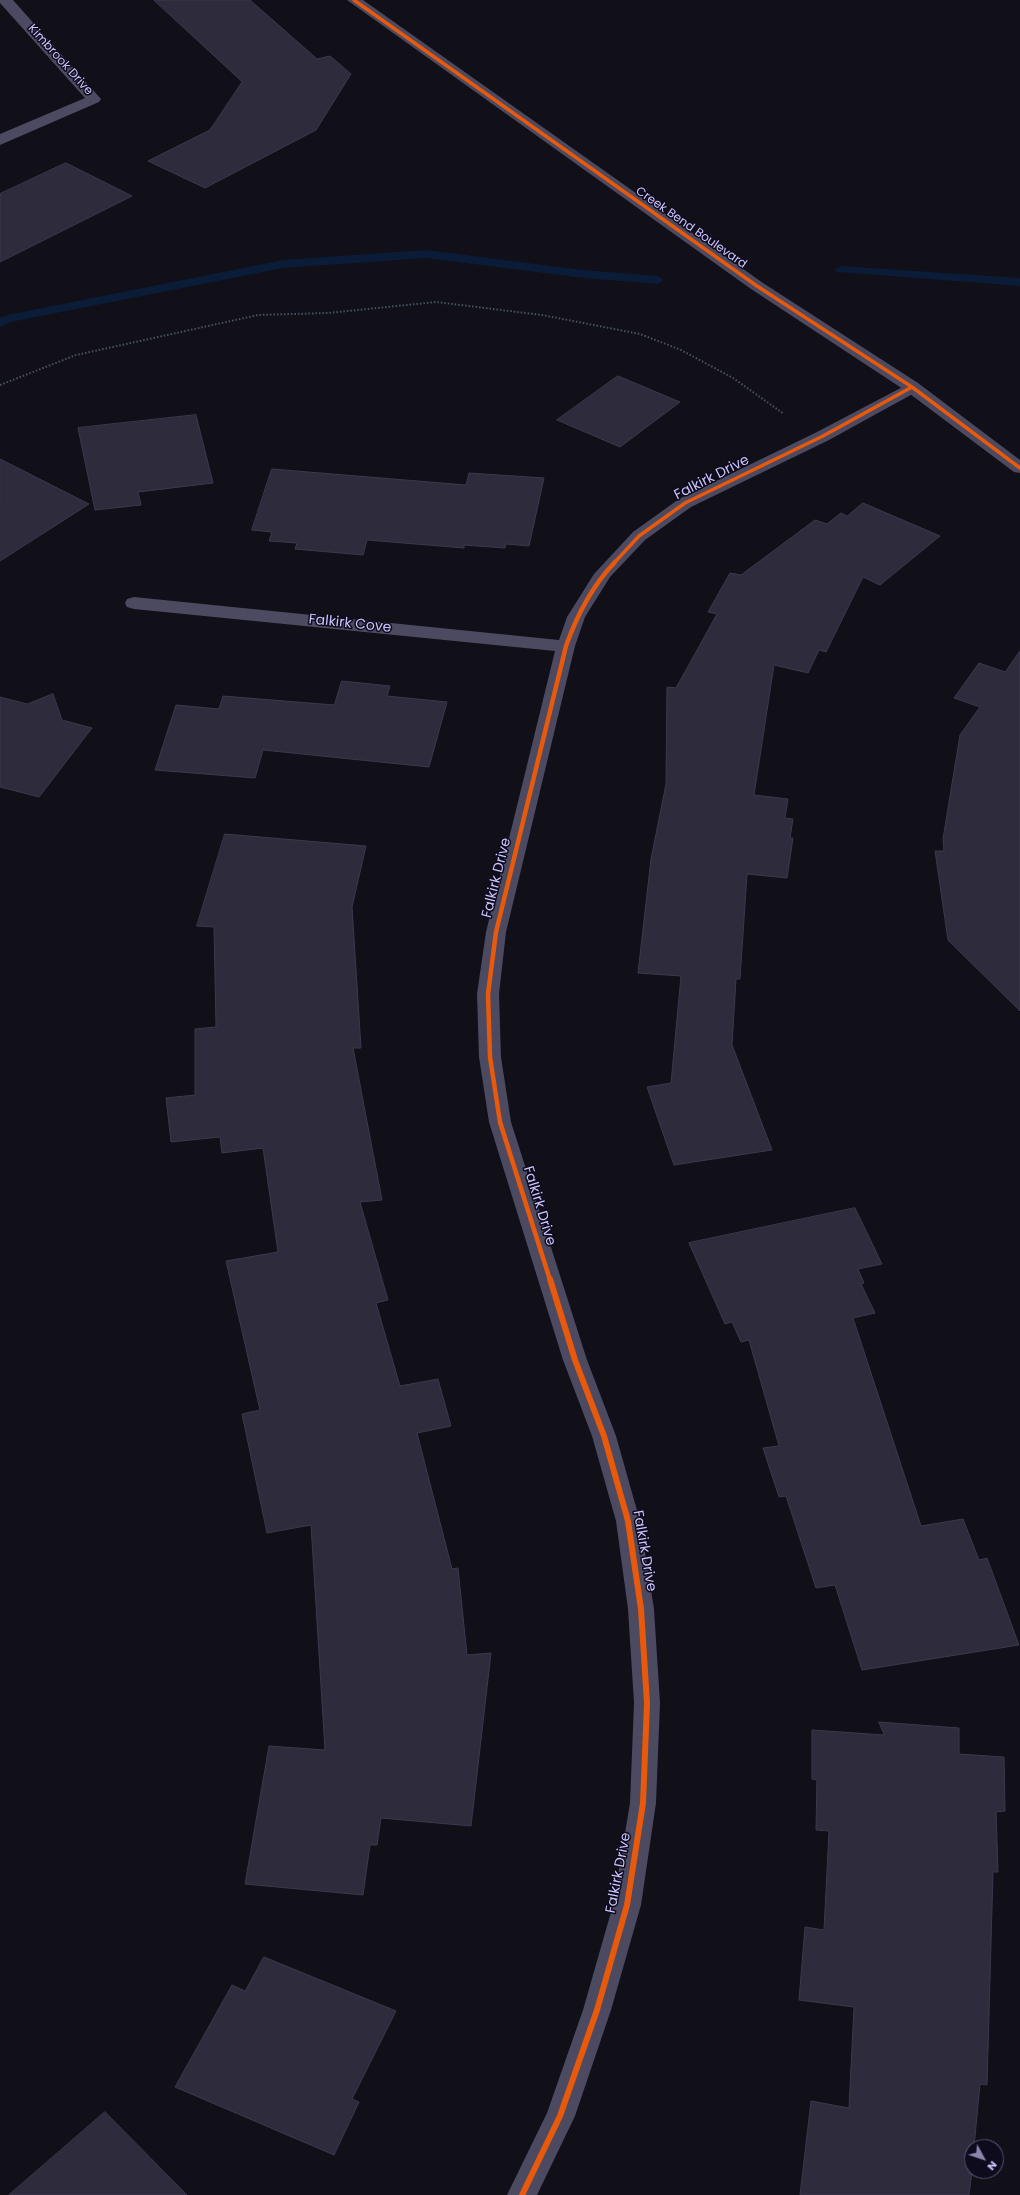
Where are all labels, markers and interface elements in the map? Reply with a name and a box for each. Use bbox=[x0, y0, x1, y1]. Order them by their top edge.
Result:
street label: Kimbrook Drive bbox=[25, 22, 95, 98]
street label: Creek Bend Boulevard bbox=[633, 184, 749, 272]
street label: Falkirk Drive bbox=[672, 452, 752, 504]
street label: Falkirk Cove bbox=[308, 611, 392, 637]
street label: Falkirk Drive bbox=[479, 836, 515, 920]
street label: Falkirk Drive bbox=[519, 1164, 559, 1248]
street label: Falkirk Drive bbox=[629, 1509, 659, 1593]
street label: Falkirk Drive bbox=[603, 1831, 635, 1915]
north arrow bbox=[964, 2139, 1004, 2179]
text: N bbox=[984, 2158, 1001, 2174]

